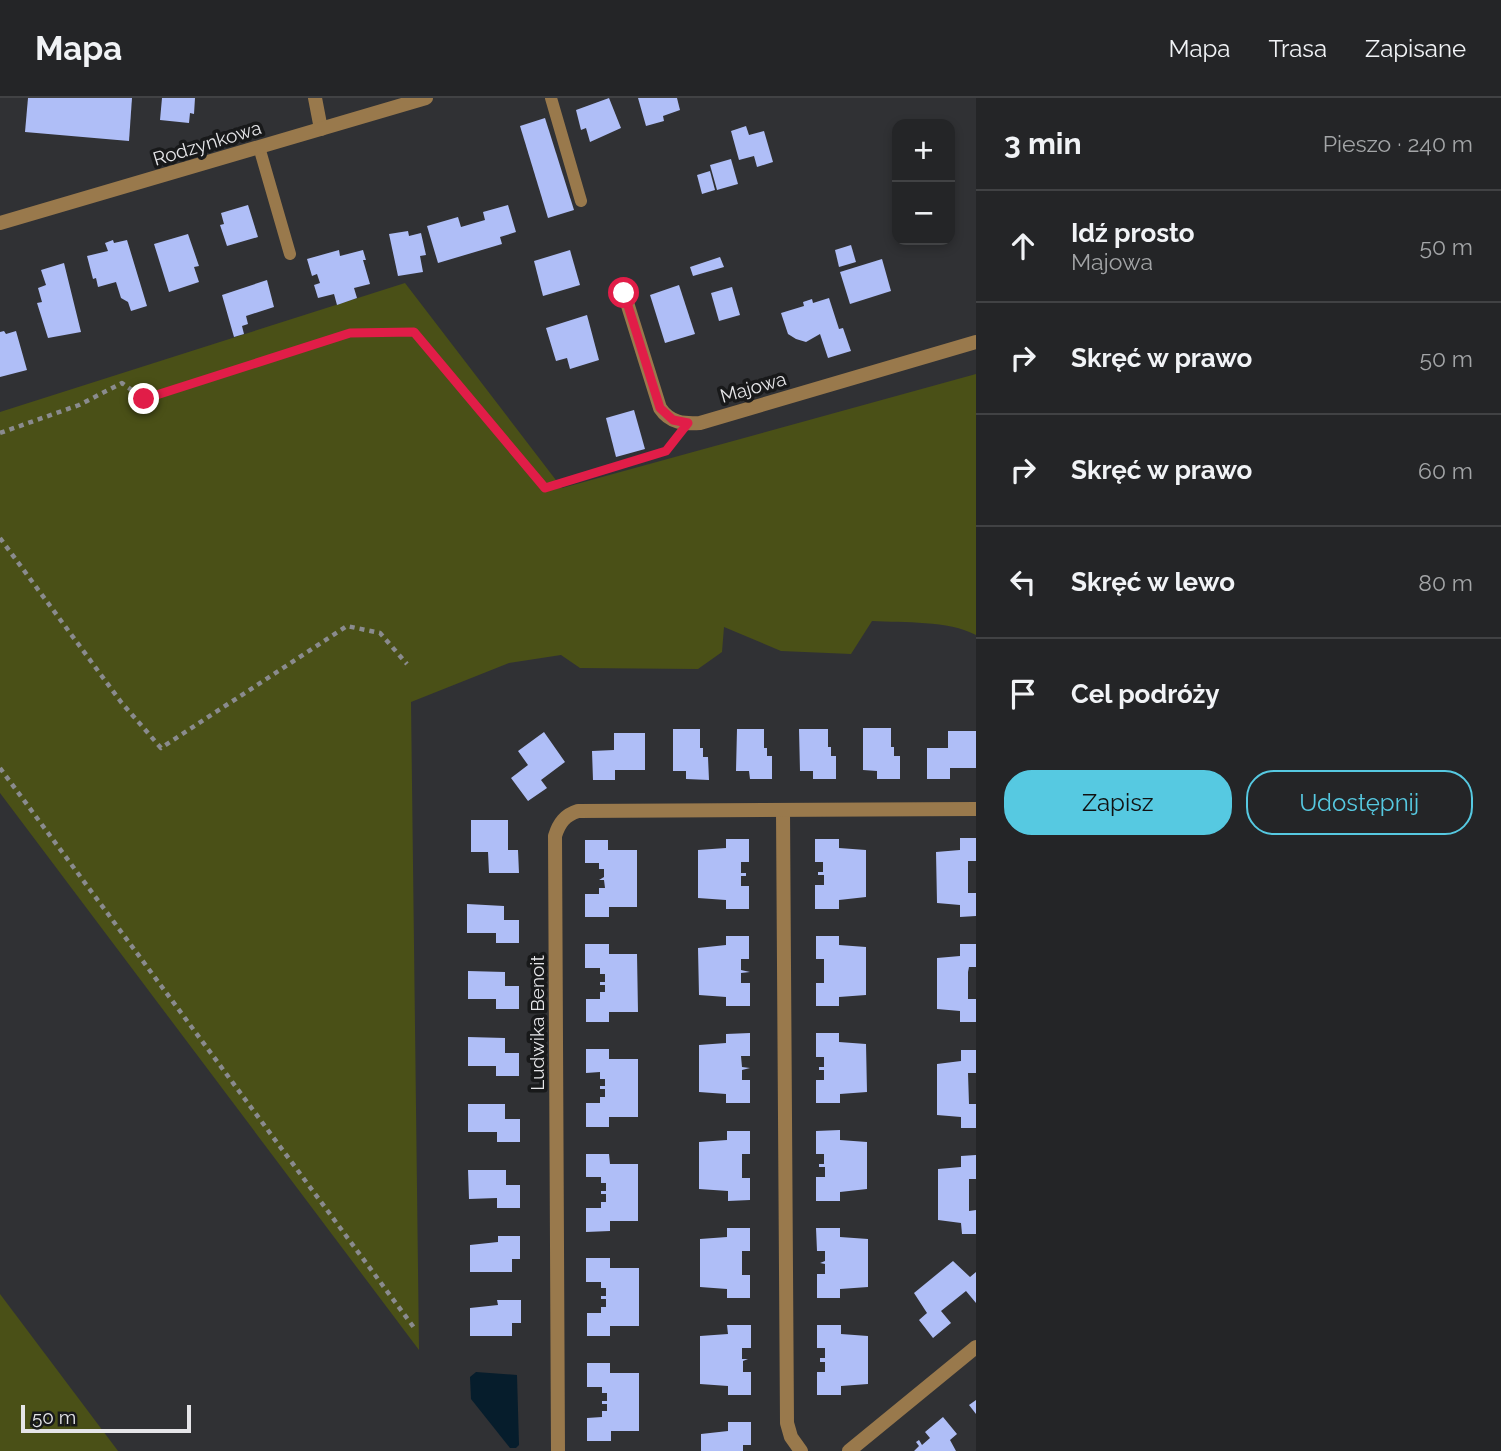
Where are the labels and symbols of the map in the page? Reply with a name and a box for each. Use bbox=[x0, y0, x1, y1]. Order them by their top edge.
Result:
street label: Rodzynkowa bbox=[150, 116, 264, 170]
route start bbox=[608, 277, 639, 308]
street label: Majowa bbox=[717, 367, 789, 407]
route end bbox=[128, 383, 159, 414]
street label: Ludwika Benoit bbox=[526, 955, 548, 1091]
scale bar bbox=[21, 1402, 191, 1434]

